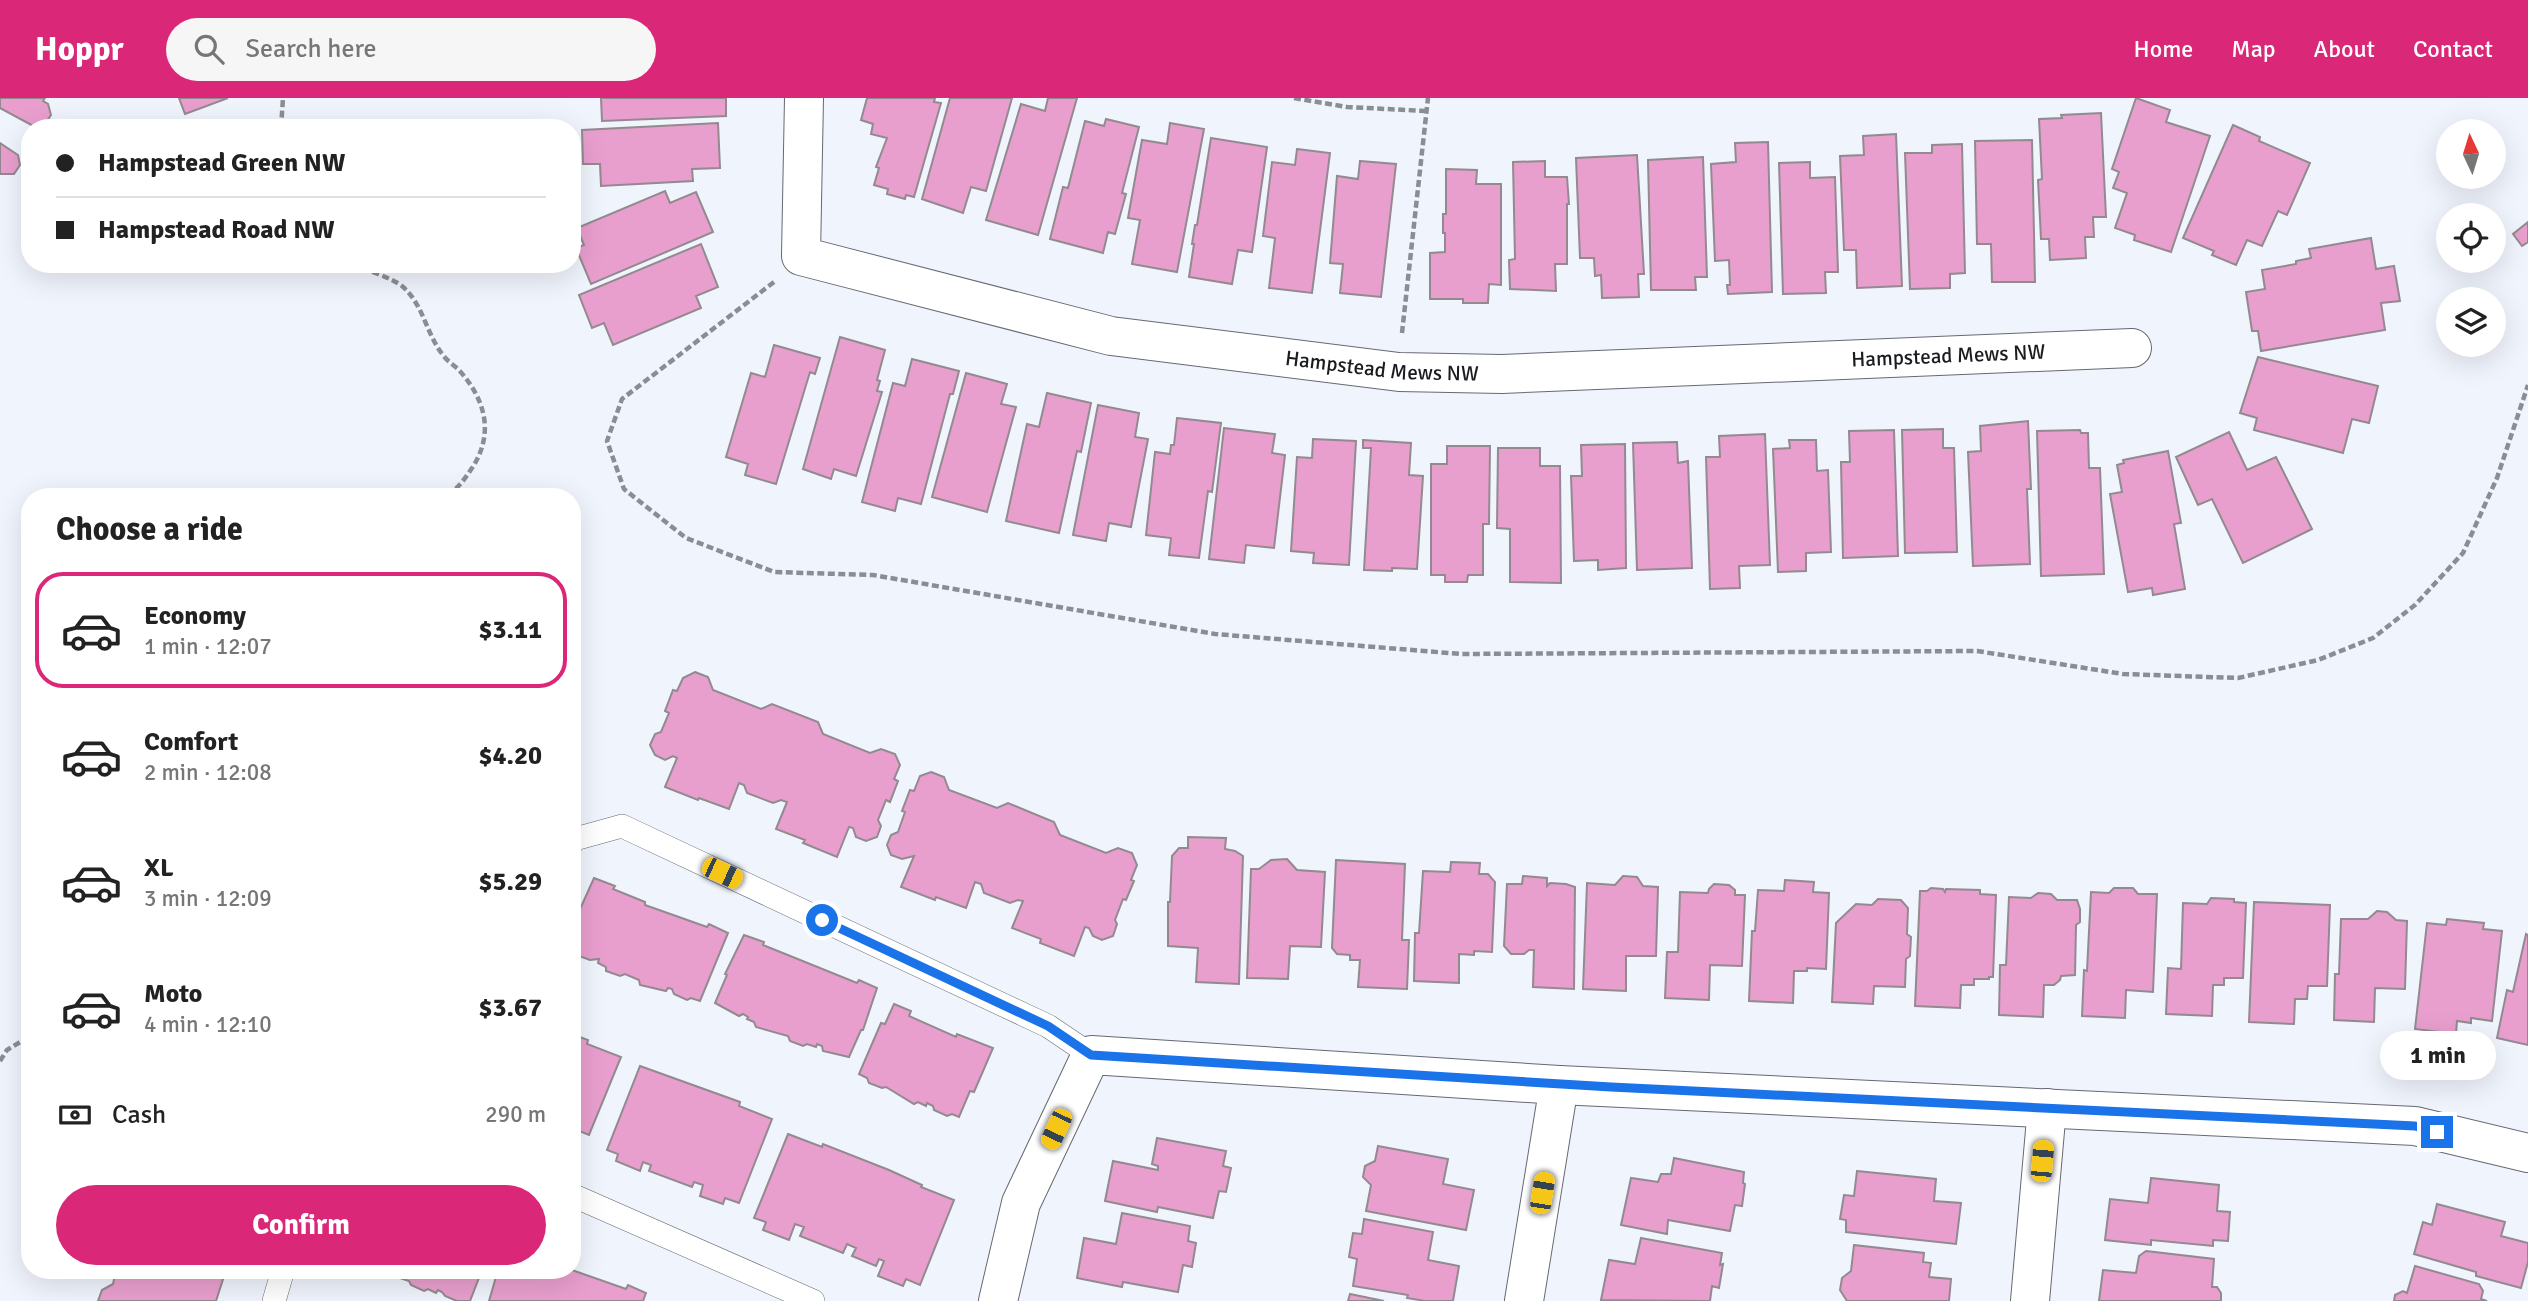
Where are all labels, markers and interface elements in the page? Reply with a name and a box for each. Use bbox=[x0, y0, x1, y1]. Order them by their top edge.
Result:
search box bbox=[166, 18, 656, 81]
text: Hoppr bbox=[35, 29, 124, 70]
icon: search bbox=[190, 30, 228, 68]
text: Search here bbox=[246, 33, 377, 65]
text: Home bbox=[2133, 34, 2193, 64]
text: Map bbox=[2231, 34, 2276, 64]
text: About bbox=[2314, 34, 2375, 64]
text: Contact bbox=[2413, 34, 2493, 64]
north arrow bbox=[2436, 119, 2506, 189]
map controls bbox=[2436, 119, 2506, 357]
text: Hampstead Green NW bbox=[98, 147, 345, 179]
button: locate bbox=[2436, 203, 2506, 273]
text: Hampstead Road NW bbox=[98, 214, 335, 246]
button: layers bbox=[2436, 287, 2506, 357]
street label: Hampstead Mews NW bbox=[1851, 339, 2046, 373]
street label: Hampstead Mews NW bbox=[1284, 345, 1479, 387]
text: Choose a ride bbox=[56, 510, 243, 549]
icon: car bbox=[60, 599, 123, 662]
text: Economy bbox=[144, 600, 246, 632]
text: $3.11 bbox=[478, 614, 542, 646]
text: 1 min · 12:07 bbox=[144, 632, 272, 661]
icon: car bbox=[60, 725, 123, 788]
text: Comfort bbox=[144, 726, 238, 758]
text: $4.20 bbox=[478, 740, 542, 772]
text: 2 min · 12:08 bbox=[144, 758, 272, 787]
icon: car bbox=[60, 851, 123, 914]
text: XL bbox=[144, 852, 174, 884]
car bbox=[699, 855, 746, 891]
text: $5.29 bbox=[478, 866, 542, 898]
text: 3 min · 12:09 bbox=[144, 884, 272, 913]
route start bbox=[806, 904, 838, 936]
icon: car bbox=[60, 977, 123, 1040]
text: Moto bbox=[144, 978, 202, 1010]
text: $3.67 bbox=[478, 992, 542, 1024]
text: 4 min · 12:10 bbox=[144, 1010, 272, 1039]
callout: 1 min bbox=[2379, 1030, 2495, 1080]
text: 1 min bbox=[2410, 1041, 2466, 1070]
icon: cash bbox=[56, 1096, 94, 1134]
text: Cash bbox=[112, 1099, 166, 1131]
text: 290 m bbox=[485, 1100, 546, 1129]
car bbox=[1038, 1106, 1075, 1152]
route end bbox=[2421, 1116, 2453, 1148]
car bbox=[2030, 1139, 2055, 1183]
car bbox=[1529, 1171, 1556, 1215]
button: Confirm bbox=[56, 1185, 546, 1265]

